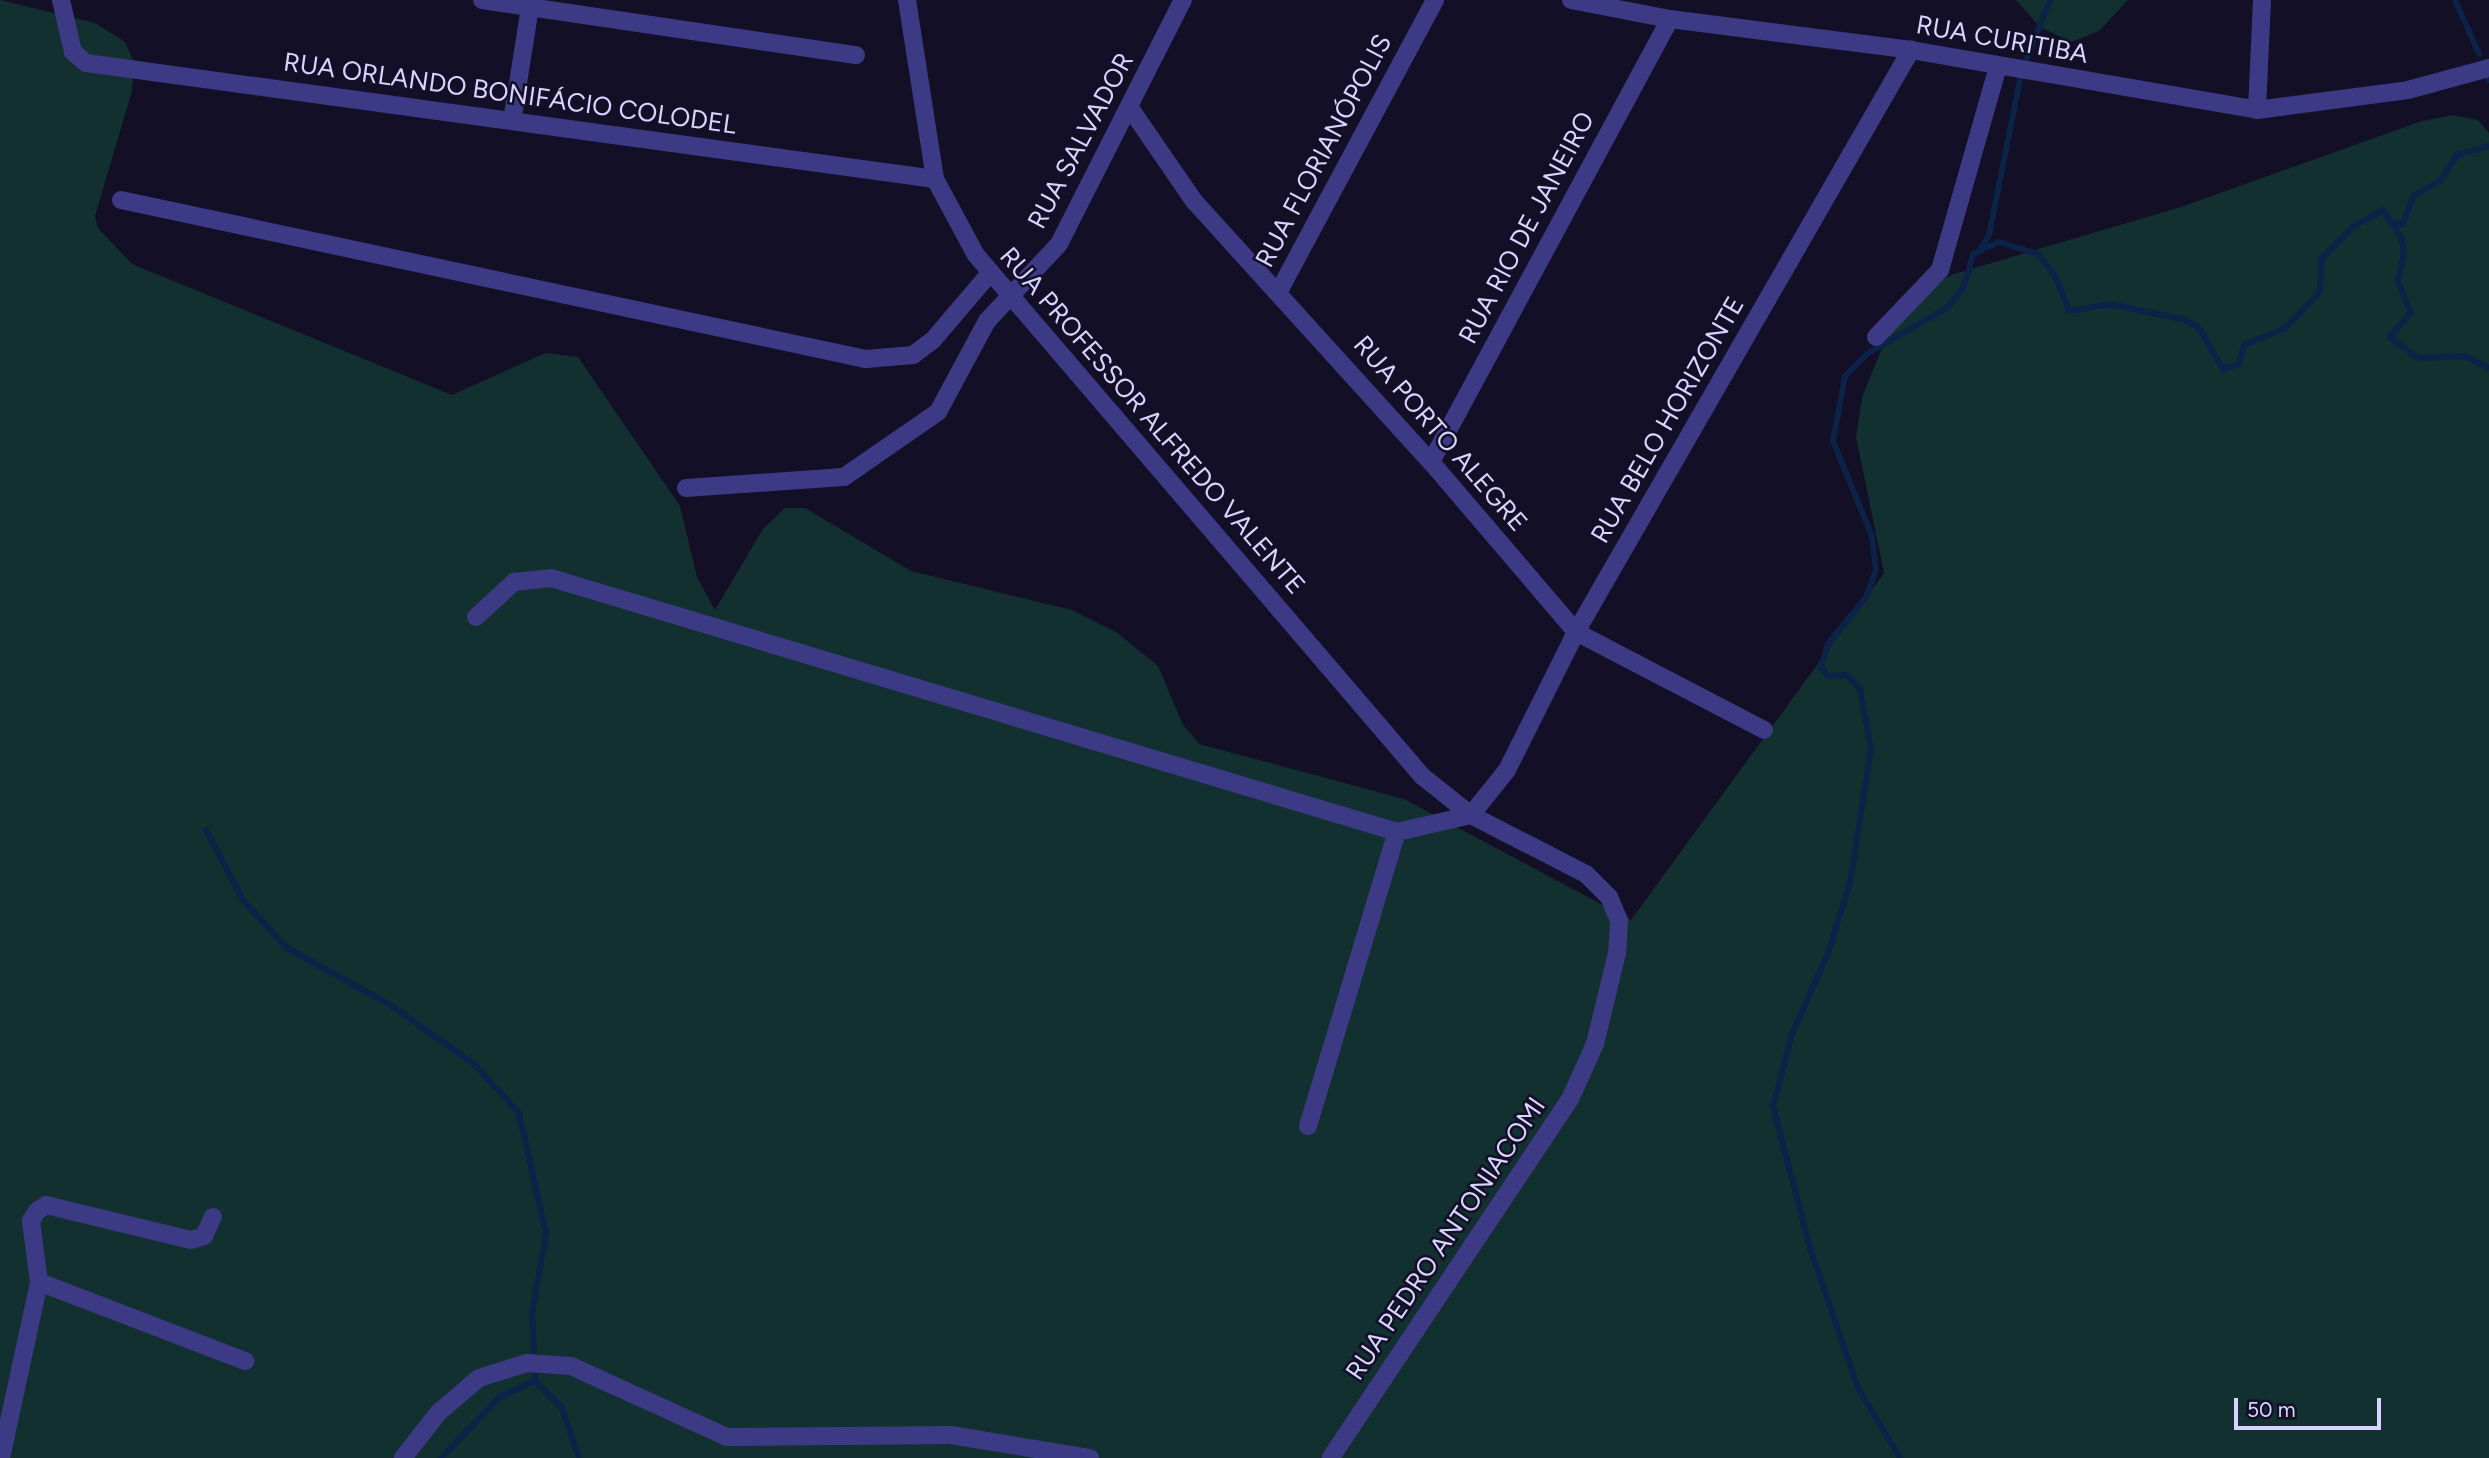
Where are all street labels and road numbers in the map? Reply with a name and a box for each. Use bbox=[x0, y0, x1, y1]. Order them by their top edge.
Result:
street label: RUA CURITIBA bbox=[1914, 10, 2090, 70]
street label: RUA FLORIANÓPOLIS bbox=[1249, 29, 1399, 273]
street label: RUA ORLANDO BONIFÁCIO COLODEL bbox=[281, 47, 739, 141]
street label: RUA SALVADOR bbox=[1022, 48, 1140, 234]
street label: RUA RIO DE JANEIRO bbox=[1453, 107, 1601, 349]
street label: RUA PROFESSOR ALFREDO VALENTE bbox=[993, 241, 1311, 601]
street label: RUA BELO HORIZONTE bbox=[1585, 291, 1751, 549]
street label: RUA PORTO ALEGRE bbox=[1347, 330, 1533, 538]
street label: RUA PEDRO ANTONIACOMI bbox=[1340, 1092, 1552, 1386]

